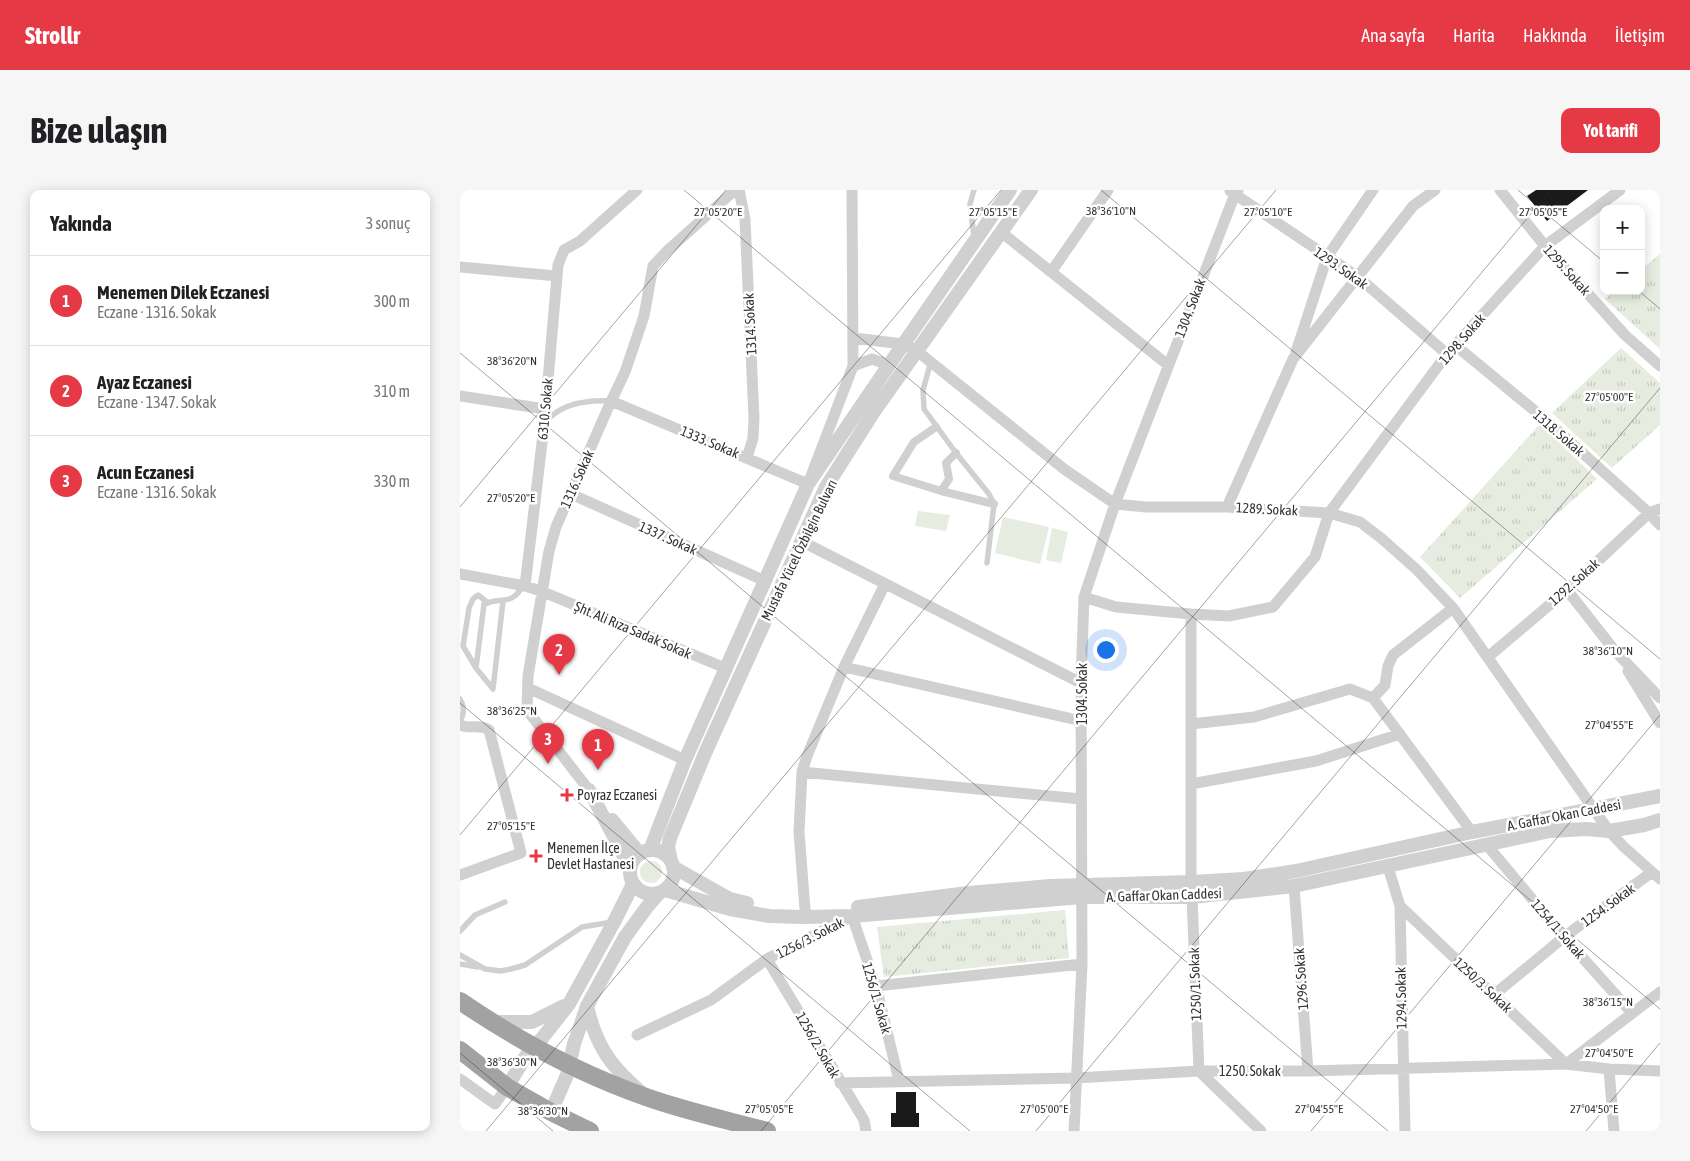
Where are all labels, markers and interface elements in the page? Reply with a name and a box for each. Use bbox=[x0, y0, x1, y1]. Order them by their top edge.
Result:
text: Strollr bbox=[25, 22, 80, 49]
text: Ana sayfa bbox=[1361, 25, 1425, 46]
text: Harita bbox=[1453, 25, 1495, 46]
text: Hakkında bbox=[1523, 25, 1587, 46]
text: İletişim bbox=[1615, 25, 1665, 46]
button: Yol tarifi bbox=[1561, 108, 1660, 153]
text: Bize ulaşın bbox=[30, 110, 167, 150]
text: 38°36'10"N bbox=[1086, 204, 1136, 218]
text: 27°05'20"E bbox=[694, 205, 742, 219]
text: 27°05'15"E bbox=[969, 205, 1017, 219]
text: 27°05'10"E bbox=[1244, 205, 1292, 219]
text: 27°05'05"E bbox=[1519, 205, 1567, 219]
map controls bbox=[1600, 205, 1645, 295]
button: + bbox=[1600, 205, 1645, 250]
text: Yakında bbox=[50, 211, 112, 235]
text: 3 sonuç bbox=[366, 214, 410, 232]
street label: 1295. Sokak bbox=[1540, 242, 1594, 298]
street label: 1293. Sokak bbox=[1311, 244, 1371, 292]
button: − bbox=[1600, 250, 1645, 295]
street label: 1304. Sokak bbox=[1171, 276, 1209, 340]
text: Menemen Dilek Eczanesi bbox=[97, 281, 269, 303]
text: 1 bbox=[62, 292, 70, 310]
text: 300 m bbox=[374, 292, 410, 310]
street label: 1314. Sokak bbox=[740, 293, 760, 355]
text: Eczane · 1316. Sokak bbox=[97, 303, 217, 321]
street label: 1298. Sokak bbox=[1436, 310, 1488, 368]
text: 38°36'20"N bbox=[487, 354, 537, 368]
text: Ayaz Eczanesi bbox=[97, 371, 192, 393]
street label: 6310. Sokak bbox=[534, 377, 556, 441]
text: 2 bbox=[62, 382, 70, 400]
text: 310 m bbox=[374, 382, 410, 400]
text: 27°05'00"E bbox=[1585, 390, 1633, 404]
text: Eczane · 1347. Sokak bbox=[97, 393, 217, 411]
street label: 1318. Sokak bbox=[1530, 407, 1588, 459]
street label: 1333. Sokak bbox=[678, 423, 742, 461]
street label: 1316. Sokak bbox=[557, 447, 597, 511]
text: Acun Eczanesi bbox=[97, 461, 194, 483]
text: 3 bbox=[62, 472, 70, 490]
text: 330 m bbox=[374, 472, 410, 490]
street label: Mustafa Yücel Özbilgin Bulvarı bbox=[758, 477, 840, 623]
text: Eczane · 1316. Sokak bbox=[97, 483, 217, 501]
text: 27°05'20"E bbox=[487, 491, 535, 505]
street label: 1289. Sokak bbox=[1236, 499, 1298, 519]
street label: 1337. Sokak bbox=[636, 518, 700, 558]
street label: 1292. Sokak bbox=[1546, 555, 1602, 609]
street label: Şht. Ali Rıza Sadak Sokak bbox=[572, 598, 694, 662]
pin: 2 bbox=[543, 634, 575, 675]
your location bbox=[1093, 637, 1119, 663]
text: 38°36'10"N bbox=[1583, 644, 1633, 658]
street label: 1304. Sokak bbox=[1074, 663, 1090, 725]
text: 38°36'25"N bbox=[487, 704, 537, 718]
text: 27°04'55"E bbox=[1585, 718, 1633, 732]
pin: 3 bbox=[532, 723, 564, 764]
pin: 1 bbox=[582, 729, 614, 770]
place label: Poyraz Eczanesi bbox=[577, 787, 657, 803]
marker: Poyraz Eczanesi bbox=[561, 789, 573, 801]
street label: A. Gaffar Okan Caddesi bbox=[1506, 796, 1622, 834]
text: 27°05'15"E bbox=[487, 819, 535, 833]
place label: Menemen İlçe Devlet Hastanesi bbox=[547, 840, 634, 872]
marker: Menemen İlçe Devlet Hastanesi bbox=[529, 849, 543, 863]
street label: 1254. Sokak bbox=[1578, 880, 1638, 930]
street label: A. Gaffar Okan Caddesi bbox=[1106, 885, 1222, 905]
street label: 1254/1. Sokak bbox=[1528, 896, 1588, 962]
street label: 1256/3. Sokak bbox=[774, 914, 846, 962]
street label: 1250/1. Sokak bbox=[1186, 947, 1204, 1021]
street label: 1296. Sokak bbox=[1291, 948, 1311, 1010]
street label: 1250/3. Sokak bbox=[1451, 954, 1515, 1016]
street label: 1256/1. Sokak bbox=[859, 961, 895, 1035]
street label: 1294. Sokak bbox=[1392, 967, 1410, 1029]
text: 38°36'15"N bbox=[1583, 995, 1633, 1009]
street label: 1256/2. Sokak bbox=[793, 1009, 843, 1081]
text: 27°04'50"E bbox=[1585, 1046, 1633, 1060]
text: 38°36'30"N bbox=[487, 1055, 537, 1069]
street label: 1250. Sokak bbox=[1219, 1063, 1281, 1079]
text: 27°05'05"E bbox=[745, 1102, 793, 1116]
text: 27°05'00"E bbox=[1020, 1102, 1068, 1116]
text: 27°04'55"E bbox=[1295, 1102, 1343, 1116]
text: 27°04'50"E bbox=[1570, 1102, 1618, 1116]
text: 38°36'30"N bbox=[518, 1104, 568, 1118]

